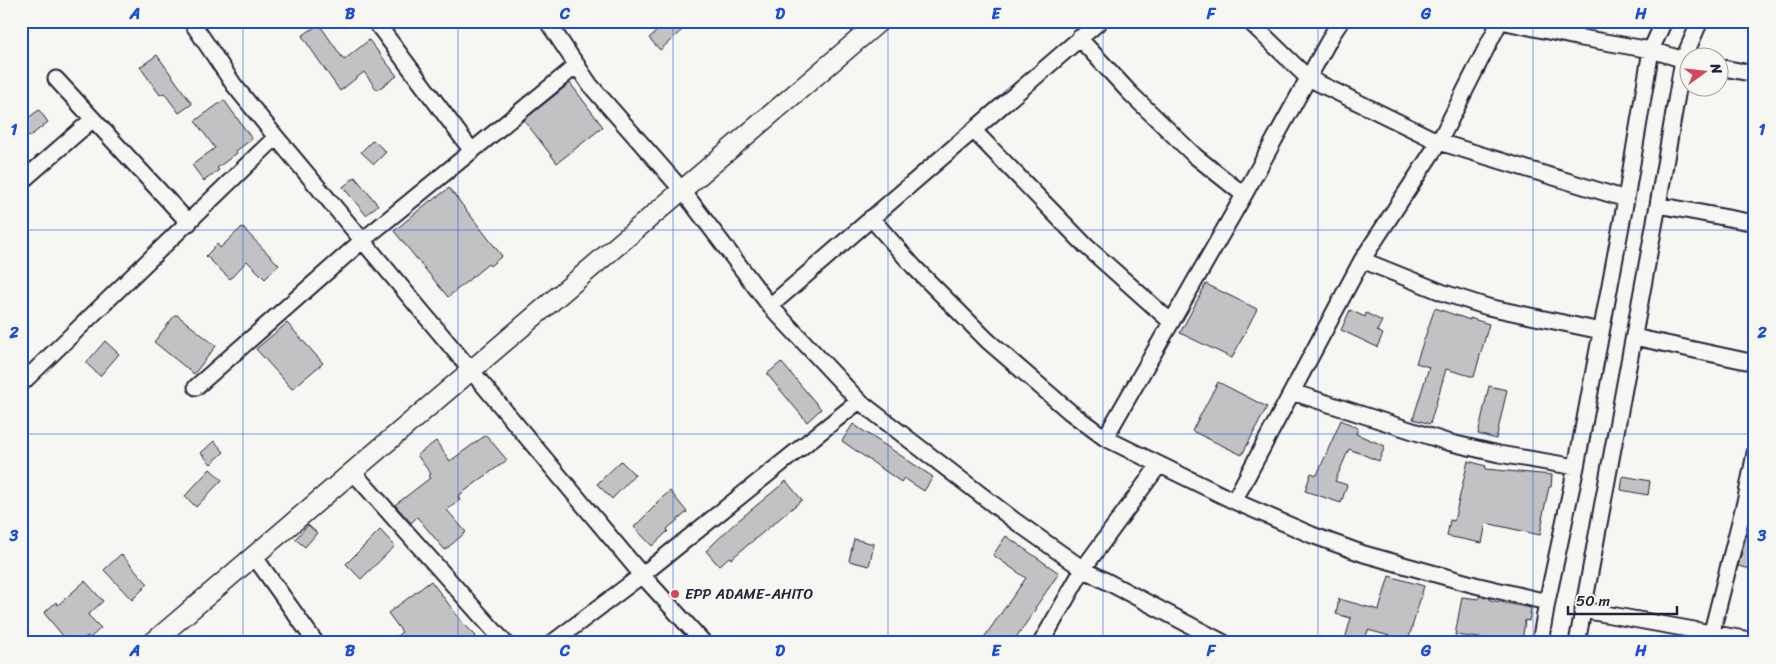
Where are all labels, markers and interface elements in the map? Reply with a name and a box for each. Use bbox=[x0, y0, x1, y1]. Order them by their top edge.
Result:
text: A bbox=[129, 0, 140, 28]
text: B bbox=[345, 0, 356, 28]
text: C bbox=[559, 0, 571, 28]
text: D bbox=[775, 0, 785, 28]
text: E bbox=[992, 0, 1002, 28]
text: F bbox=[1206, 0, 1217, 28]
text: G bbox=[1420, 0, 1432, 28]
text: H bbox=[1634, 0, 1647, 28]
north arrow bbox=[1678, 48, 1728, 98]
text: N bbox=[1702, 60, 1729, 77]
text: 1 bbox=[11, 115, 18, 144]
text: 1 bbox=[1759, 115, 1766, 144]
text: 2 bbox=[8, 318, 19, 347]
text: 2 bbox=[1756, 318, 1767, 347]
text: 3 bbox=[9, 521, 19, 550]
text: 3 bbox=[1757, 521, 1767, 550]
place label: EPP ADAME-AHITO bbox=[685, 581, 814, 607]
scale bar bbox=[1568, 584, 1677, 616]
marker: EPP ADAME-AHITO bbox=[669, 588, 681, 600]
text: 50 m bbox=[1576, 588, 1611, 614]
text: A bbox=[129, 636, 140, 664]
text: B bbox=[345, 636, 356, 664]
text: C bbox=[559, 636, 571, 664]
text: D bbox=[775, 636, 785, 664]
text: E bbox=[992, 636, 1002, 664]
text: F bbox=[1206, 636, 1217, 664]
text: G bbox=[1420, 636, 1432, 664]
text: H bbox=[1634, 636, 1647, 664]

